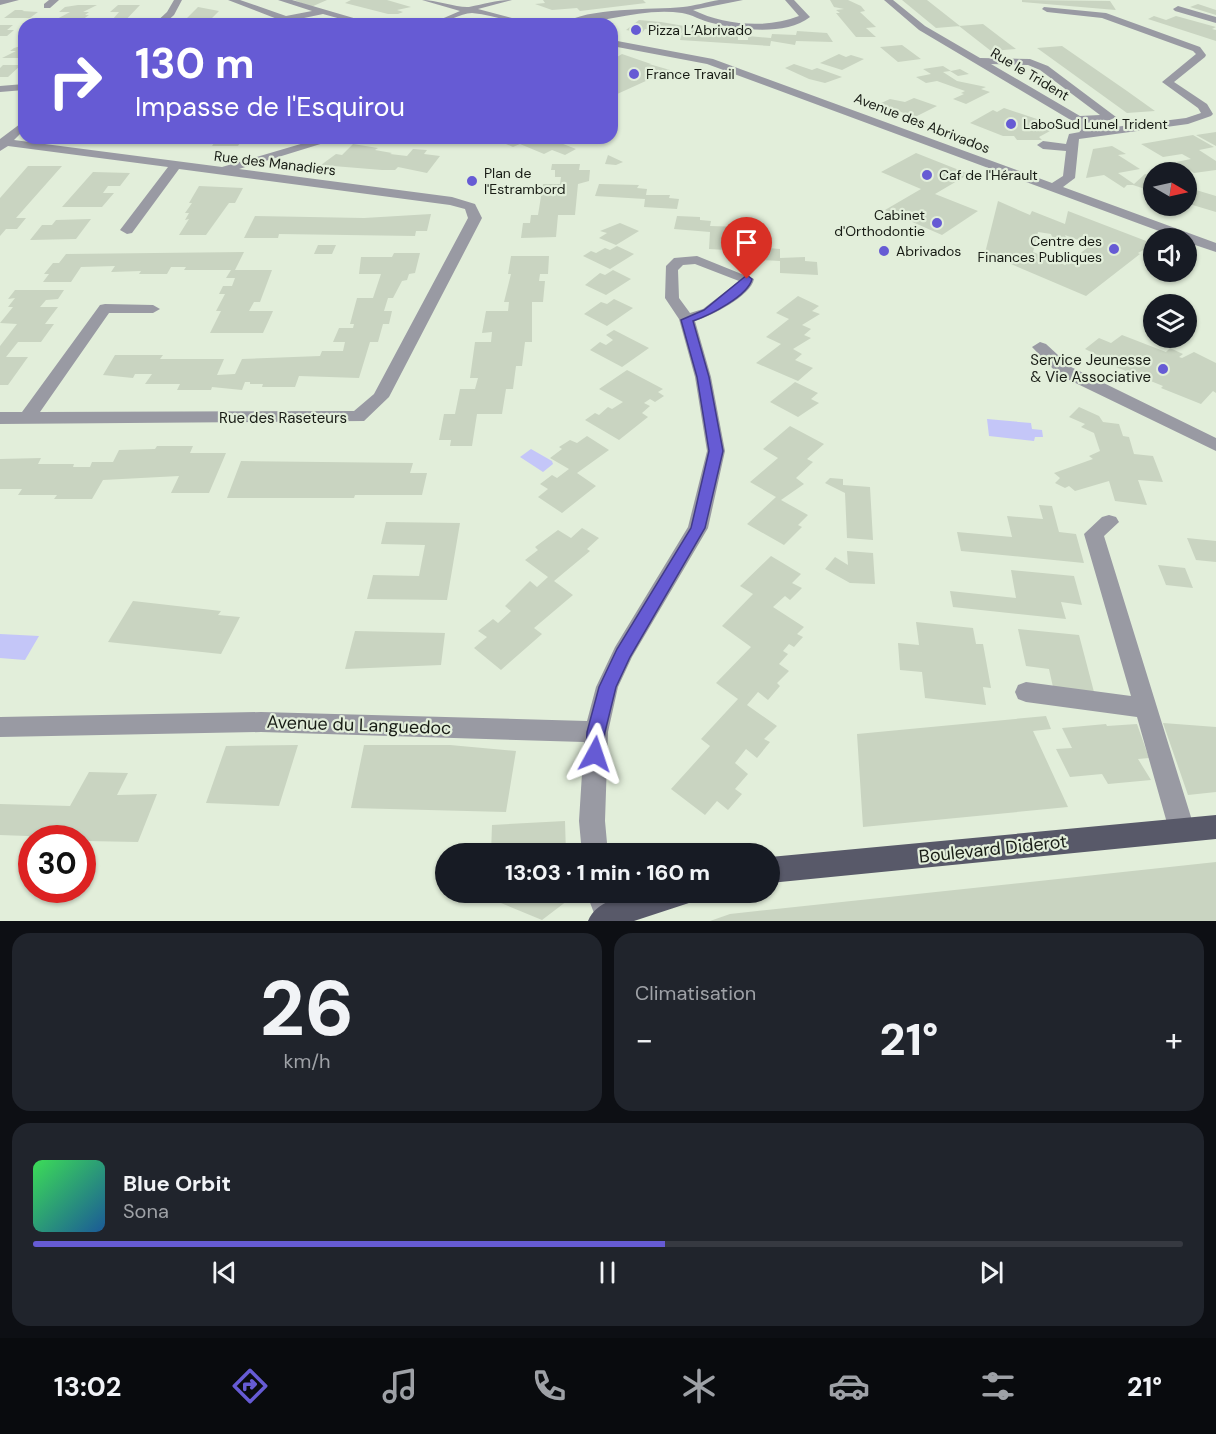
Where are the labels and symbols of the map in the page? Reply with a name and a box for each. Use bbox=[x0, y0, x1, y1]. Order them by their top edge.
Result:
place label: Pizza L’Abrivado bbox=[648, 21, 752, 39]
marker: Pizza L’Abrivado bbox=[629, 23, 643, 37]
street label: Rue le Trident bbox=[987, 43, 1073, 105]
place label: France Travail bbox=[646, 65, 735, 83]
marker: France Travail bbox=[627, 67, 641, 81]
street label: Avenue des Abrivados bbox=[851, 89, 993, 157]
place label: LaboSud Lunel Trident bbox=[1023, 115, 1168, 133]
marker: LaboSud Lunel Trident bbox=[1004, 117, 1018, 131]
street label: Rue des Manadiers bbox=[213, 147, 337, 179]
north arrow bbox=[1143, 162, 1197, 216]
place label: Plan de l'Estrambord bbox=[484, 164, 566, 198]
place label: Caf de l'Hérault bbox=[939, 166, 1038, 184]
marker: Caf de l'Hérault bbox=[920, 168, 934, 182]
marker: Plan de l'Estrambord bbox=[465, 174, 479, 188]
place label: Cabinet d'Orthodontie bbox=[834, 206, 925, 240]
marker: Cabinet d'Orthodontie bbox=[930, 216, 944, 230]
pin bbox=[721, 217, 772, 279]
place label: Centre des Finances Publiques bbox=[978, 232, 1102, 266]
place label: Abrivados bbox=[896, 242, 961, 260]
marker: Centre des Finances Publiques bbox=[1107, 242, 1121, 256]
marker: Abrivados bbox=[877, 244, 891, 258]
place label: Service Jeunesse & Vie Associative bbox=[1030, 350, 1151, 387]
marker: Service Jeunesse & Vie Associative bbox=[1156, 362, 1170, 376]
street label: Rue des Raseteurs bbox=[219, 408, 347, 428]
street label: Avenue du Languedoc bbox=[266, 710, 452, 740]
position arrow bbox=[563, 722, 627, 786]
speed limit sign: 30 bbox=[18, 825, 96, 903]
street label: Boulevard Diderot bbox=[918, 829, 1068, 869]

